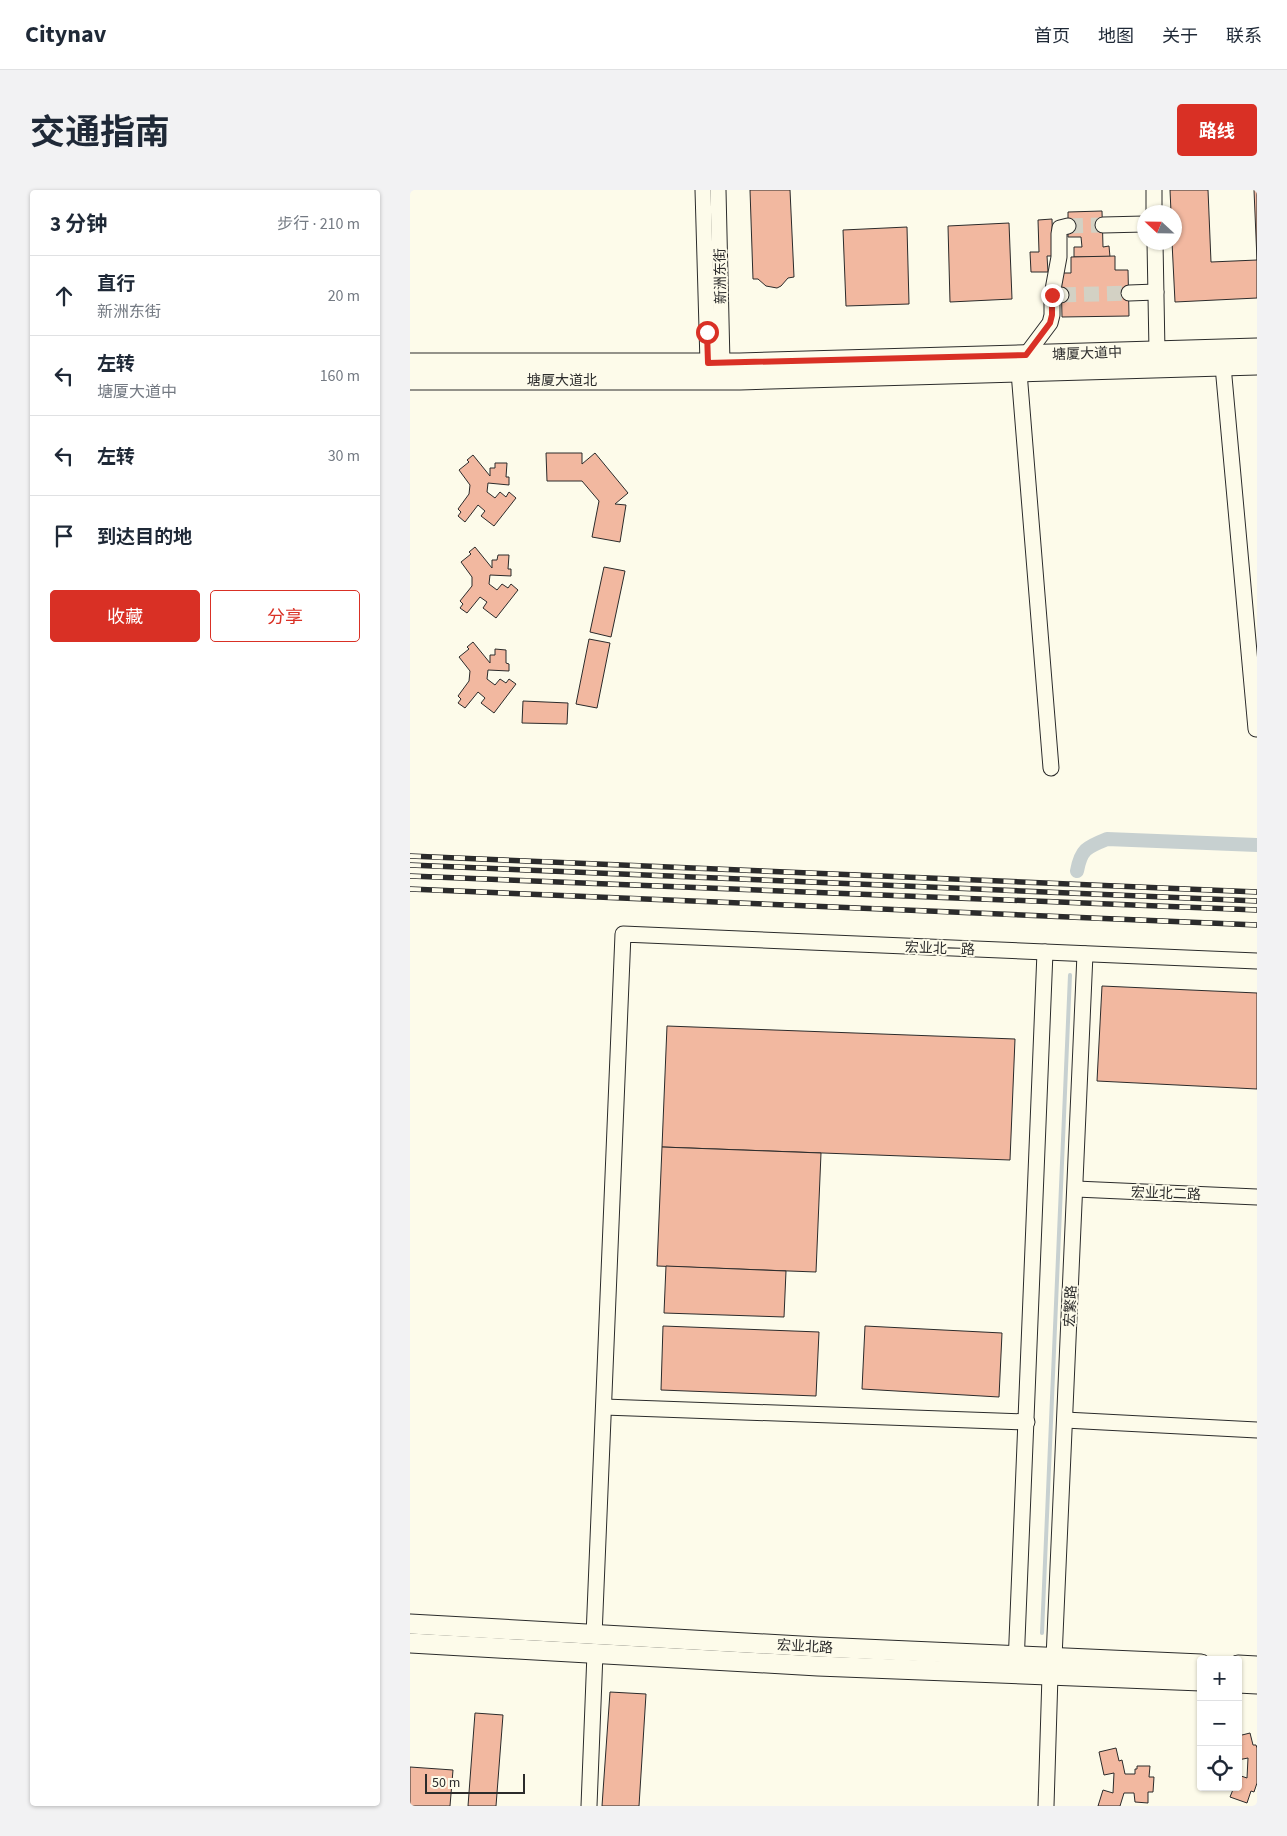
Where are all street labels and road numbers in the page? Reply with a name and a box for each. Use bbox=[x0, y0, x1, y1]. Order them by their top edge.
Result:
street label: 新洲东街 bbox=[711, 248, 731, 304]
street label: 塘厦大道中 bbox=[1052, 343, 1122, 365]
street label: 塘厦大道北 bbox=[527, 371, 597, 391]
street label: 宏业北一路 bbox=[905, 938, 975, 960]
street label: 宏业北二路 bbox=[1131, 1183, 1201, 1205]
street label: 宏繁路 bbox=[1060, 1285, 1082, 1328]
street label: 宏业北路 bbox=[776, 1636, 833, 1658]

